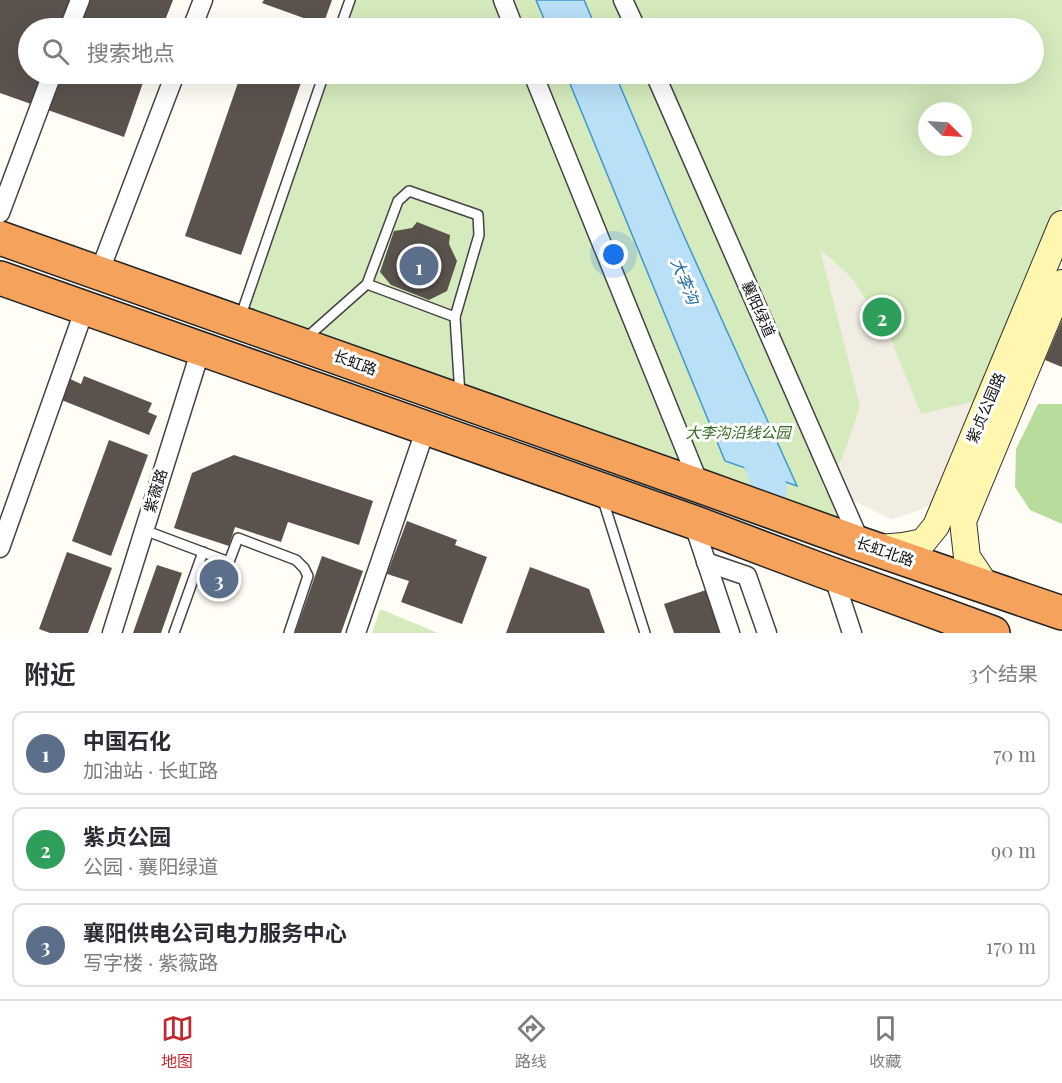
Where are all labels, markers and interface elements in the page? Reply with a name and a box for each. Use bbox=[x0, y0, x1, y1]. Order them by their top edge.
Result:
search box bbox=[18, 18, 1044, 84]
icon: search bbox=[39, 35, 72, 68]
text: 搜索地点 bbox=[87, 37, 175, 67]
north arrow bbox=[918, 102, 972, 156]
your location bbox=[599, 240, 628, 269]
pin: 1 bbox=[400, 244, 438, 288]
water label: 大李沟 bbox=[667, 255, 705, 309]
street label: 襄阳绿道 bbox=[738, 277, 780, 340]
pin: 2 bbox=[862, 294, 902, 340]
street label: 长虹路 bbox=[331, 345, 380, 379]
street label: 紫贞公园路 bbox=[961, 369, 1009, 446]
park label: 大李沟沿线公园 bbox=[685, 422, 792, 442]
street label: 紫薇路 bbox=[139, 466, 171, 515]
street label: 长虹北路 bbox=[854, 532, 917, 570]
pin: 3 bbox=[200, 556, 238, 602]
text: 附近 bbox=[24, 656, 76, 691]
text: 3个结果 bbox=[969, 659, 1038, 686]
text: 中国石化 bbox=[83, 725, 171, 755]
text: 1 bbox=[42, 740, 49, 767]
text: 70 m bbox=[993, 740, 1036, 767]
text: 加油站 · 长虹路 bbox=[83, 756, 218, 783]
text: 紫贞公园 bbox=[83, 821, 171, 851]
text: 2 bbox=[40, 836, 51, 863]
text: 90 m bbox=[991, 836, 1036, 863]
text: 公园 · 襄阳绿道 bbox=[83, 852, 218, 879]
text: 襄阳供电公司电力服务中心 bbox=[83, 917, 347, 947]
text: 3 bbox=[41, 932, 50, 959]
text: 170 m bbox=[986, 932, 1036, 959]
text: 写字楼 · 紫薇路 bbox=[83, 948, 218, 975]
tab: 地图 bbox=[161, 1012, 194, 1072]
tab: 路线 bbox=[515, 1012, 548, 1072]
tab: 收藏 bbox=[869, 1012, 902, 1072]

